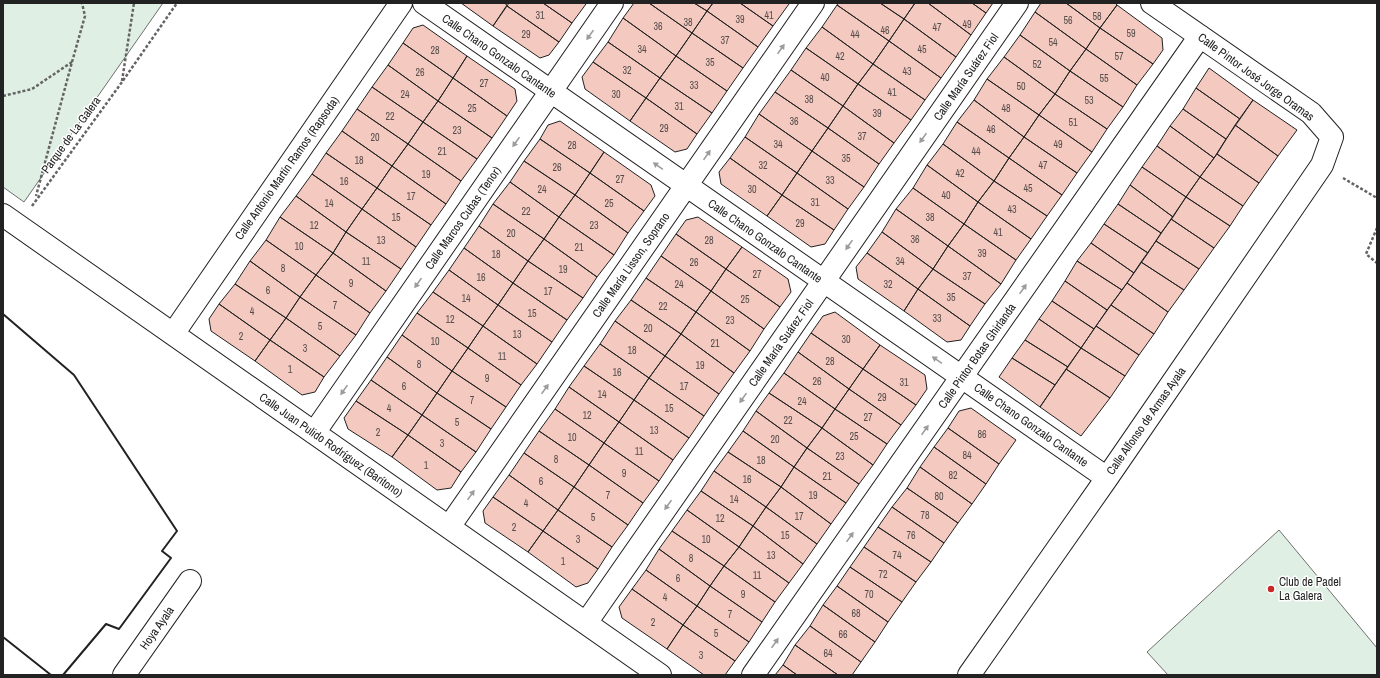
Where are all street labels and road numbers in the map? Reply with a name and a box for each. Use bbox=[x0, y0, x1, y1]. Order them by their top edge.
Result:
street label: Calle Chano Gonzalo Cantante bbox=[439, 10, 559, 102]
street label: Calle Pintor José Jorge Oramas bbox=[1195, 29, 1317, 125]
street label: Calle María Suárez Fiol bbox=[930, 30, 1002, 124]
street label: Parque de La Galera bbox=[38, 93, 105, 177]
street label: Calle Antonio Martín Ramos (Rapsoda) bbox=[231, 93, 343, 243]
street label: Calle Marcos Cubas (Tenor) bbox=[421, 163, 505, 273]
street label: Calle Chano Gonzalo Cantante bbox=[705, 195, 825, 287]
street label: Calle María Lisson, Soprano bbox=[589, 209, 673, 321]
street label: Calle María Suárez Fiol bbox=[745, 296, 817, 390]
street label: Calle Pintor Botas Ghirlanda bbox=[935, 300, 1020, 412]
street label: Calle Alfonso de Armas Ayala bbox=[1103, 363, 1190, 478]
street label: Calle Chano Gonzalo Cantante bbox=[971, 379, 1091, 471]
street label: Calle Juan Pulido Rodríguez (Barítono) bbox=[256, 389, 406, 501]
street label: Hoya Ayala bbox=[136, 603, 178, 653]

